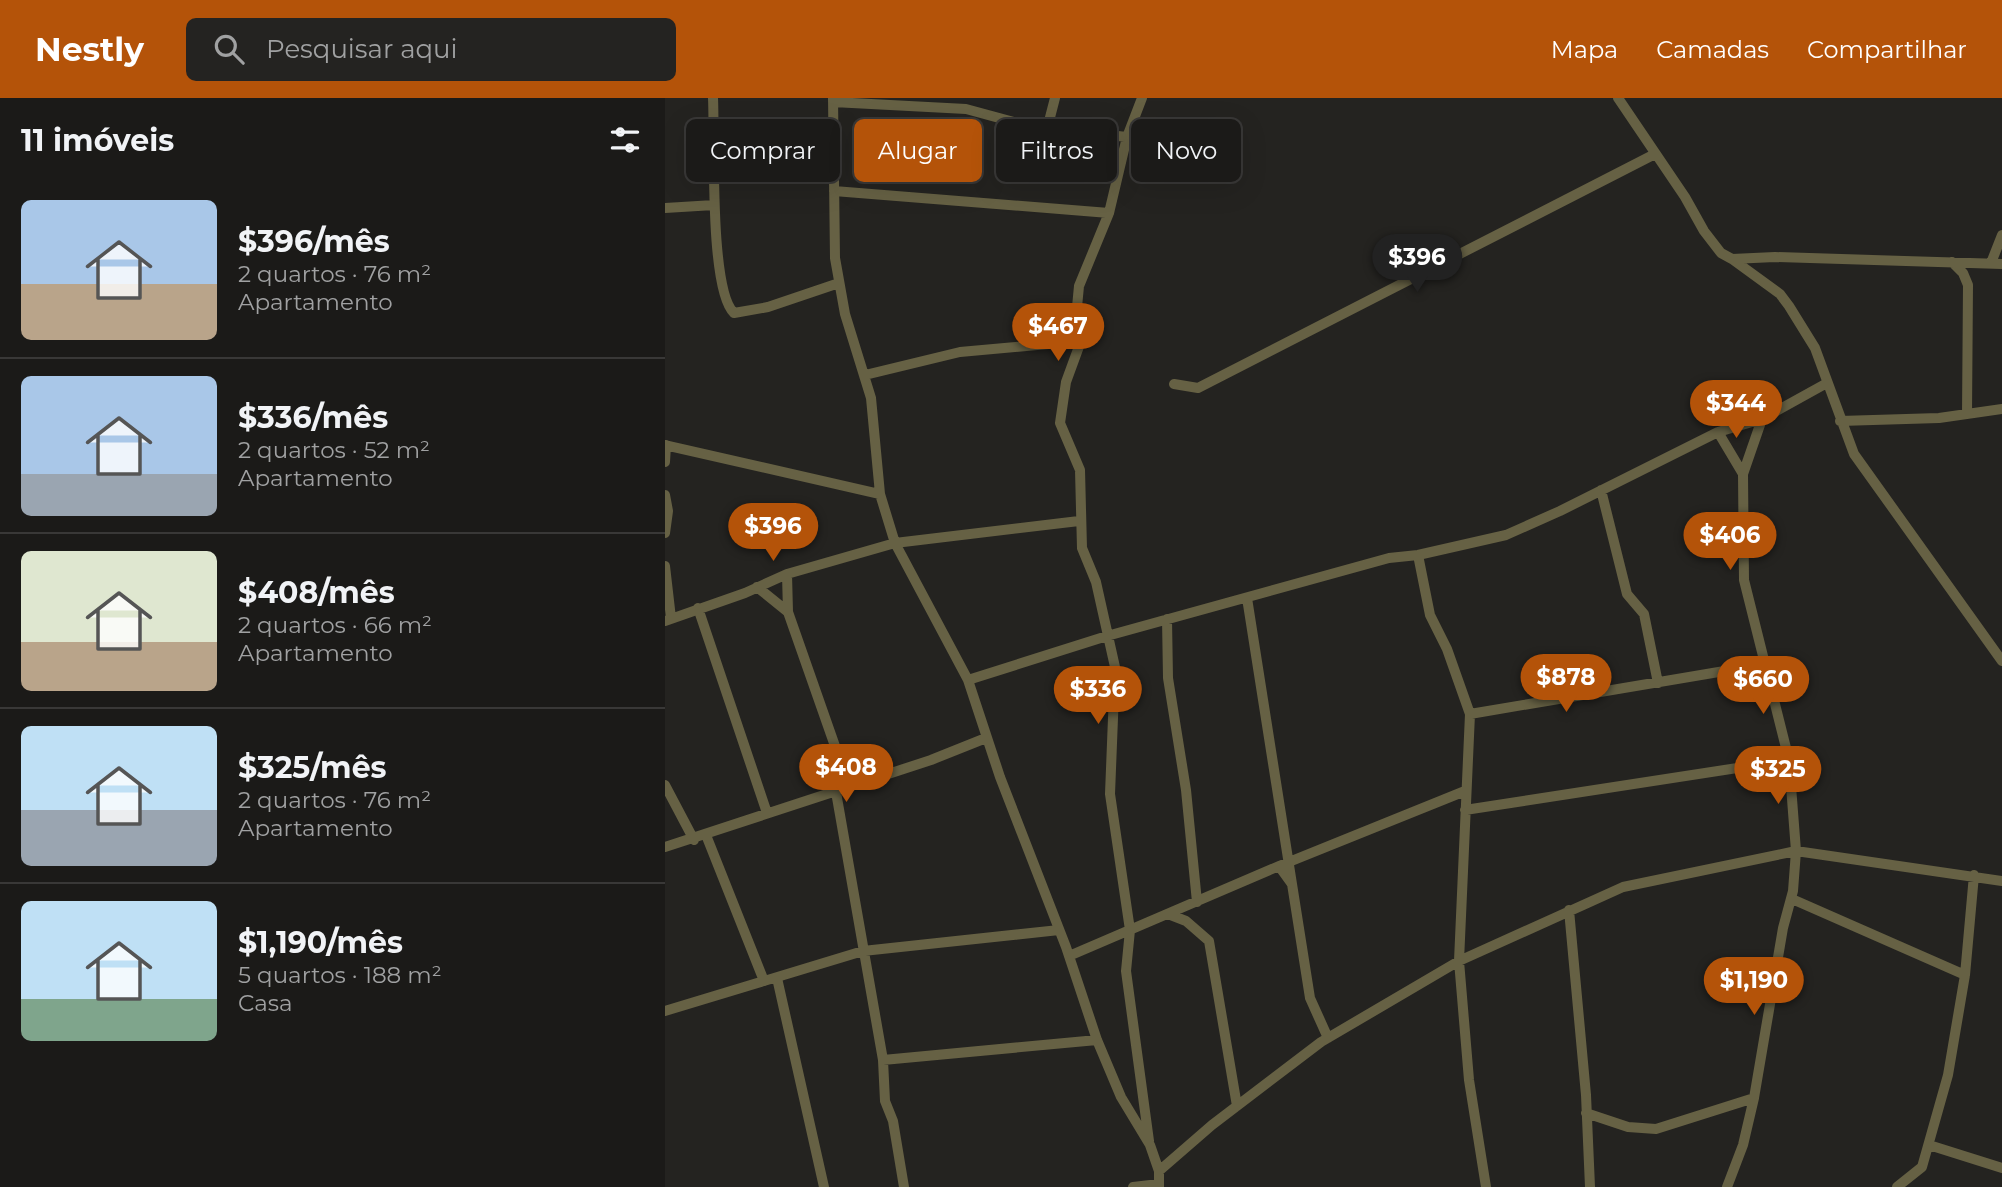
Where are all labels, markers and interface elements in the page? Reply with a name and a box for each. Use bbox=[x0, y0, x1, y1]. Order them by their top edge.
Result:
search box bbox=[186, 18, 676, 81]
text: Nestly bbox=[35, 29, 144, 69]
icon: search bbox=[210, 30, 248, 68]
text: Pesquisar aqui bbox=[266, 33, 458, 65]
text: Mapa bbox=[1551, 35, 1618, 64]
text: Camadas bbox=[1656, 35, 1769, 64]
text: Compartilhar bbox=[1807, 35, 1967, 64]
chip: Comprar bbox=[686, 119, 840, 182]
chip: Alugar bbox=[854, 119, 982, 182]
chip: Filtros bbox=[996, 119, 1117, 182]
chip: Novo bbox=[1131, 119, 1241, 182]
icon: filters bbox=[606, 121, 644, 159]
text: 11 imóveis bbox=[21, 122, 174, 159]
text: $396/mês bbox=[238, 223, 390, 260]
icon: home bbox=[77, 228, 161, 312]
pin: $396 bbox=[1376, 234, 1458, 294]
text: $396 bbox=[1388, 243, 1446, 271]
text: 2 quartos · 76 m² bbox=[238, 260, 431, 288]
text: Apartamento bbox=[238, 288, 393, 316]
pin: $467 bbox=[1017, 303, 1099, 363]
text: $467 bbox=[1028, 312, 1088, 340]
pin: $344 bbox=[1695, 380, 1777, 440]
text: $344 bbox=[1706, 389, 1766, 417]
text: $336/mês bbox=[238, 399, 388, 436]
icon: home bbox=[77, 404, 161, 488]
text: 2 quartos · 52 m² bbox=[238, 436, 430, 464]
text: Apartamento bbox=[238, 464, 393, 492]
pin: $396 bbox=[732, 504, 814, 563]
text: $396 bbox=[744, 512, 802, 540]
pin: $406 bbox=[1689, 512, 1771, 572]
text: $406 bbox=[1699, 521, 1761, 549]
text: $408/mês bbox=[238, 574, 395, 611]
icon: home bbox=[77, 579, 161, 663]
text: 2 quartos · 66 m² bbox=[238, 611, 432, 639]
text: Apartamento bbox=[238, 639, 393, 667]
pin: $878 bbox=[1525, 654, 1607, 714]
pin: $660 bbox=[1722, 656, 1804, 716]
text: $878 bbox=[1537, 663, 1595, 691]
text: $660 bbox=[1733, 665, 1793, 693]
pin: $336 bbox=[1057, 666, 1139, 726]
text: $336 bbox=[1070, 675, 1126, 703]
pin: $408 bbox=[805, 744, 887, 804]
pin: $325 bbox=[1737, 746, 1819, 806]
text: $325/mês bbox=[238, 749, 387, 786]
text: $408 bbox=[815, 753, 877, 781]
icon: home bbox=[77, 754, 161, 838]
text: $325 bbox=[1750, 755, 1806, 783]
text: 2 quartos · 76 m² bbox=[238, 786, 431, 814]
text: Apartamento bbox=[238, 814, 393, 842]
text: $1,190/mês bbox=[238, 924, 403, 961]
icon: home bbox=[77, 929, 161, 1013]
pin: $1,190 bbox=[1697, 958, 1811, 1017]
text: 5 quartos · 188 m² bbox=[238, 961, 442, 989]
text: $1,190 bbox=[1720, 966, 1788, 994]
text: Casa bbox=[238, 989, 293, 1017]

